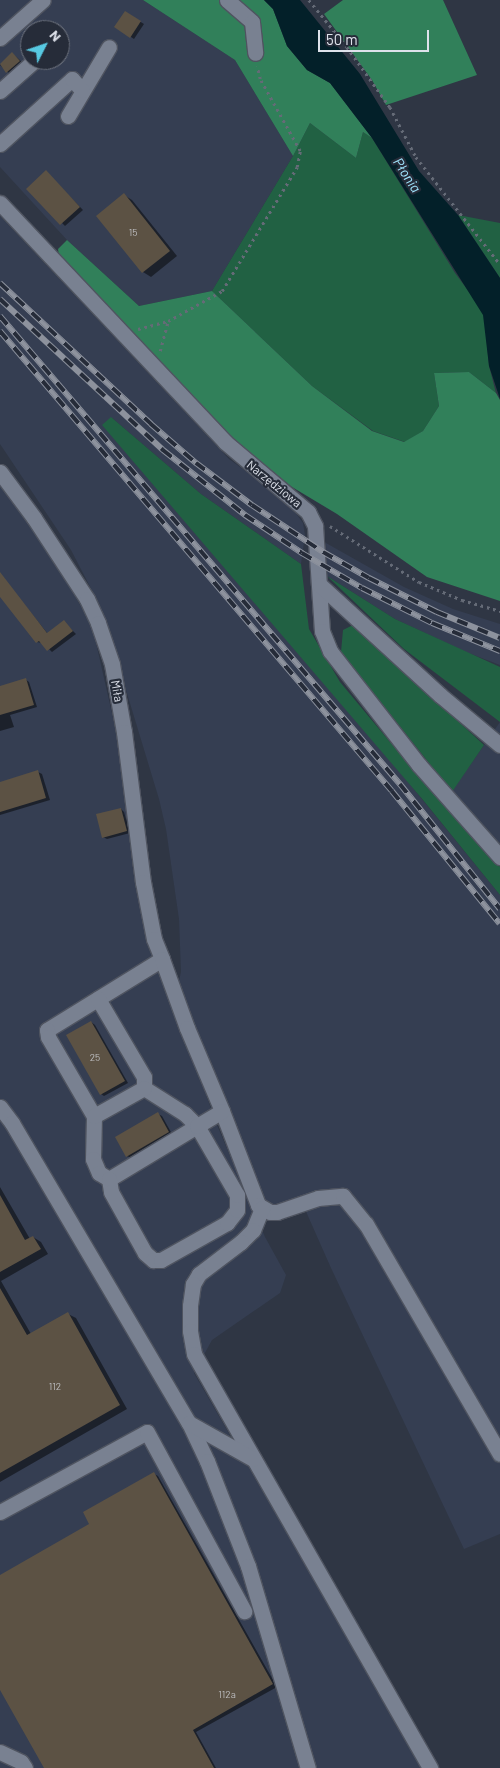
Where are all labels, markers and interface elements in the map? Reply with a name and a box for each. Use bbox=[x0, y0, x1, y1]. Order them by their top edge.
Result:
north arrow bbox=[20, 20, 70, 70]
scale bar bbox=[320, 20, 431, 52]
text: N bbox=[46, 26, 65, 45]
text: 50 m bbox=[326, 30, 358, 48]
water label: Płonia bbox=[390, 154, 424, 196]
house number: 15 bbox=[129, 227, 137, 239]
street label: Narzędziowa bbox=[244, 458, 304, 510]
street label: Miła bbox=[108, 679, 126, 703]
house number: 25 bbox=[90, 1052, 100, 1064]
house number: 112 bbox=[49, 1381, 61, 1393]
house number: 112a bbox=[218, 1689, 236, 1701]

